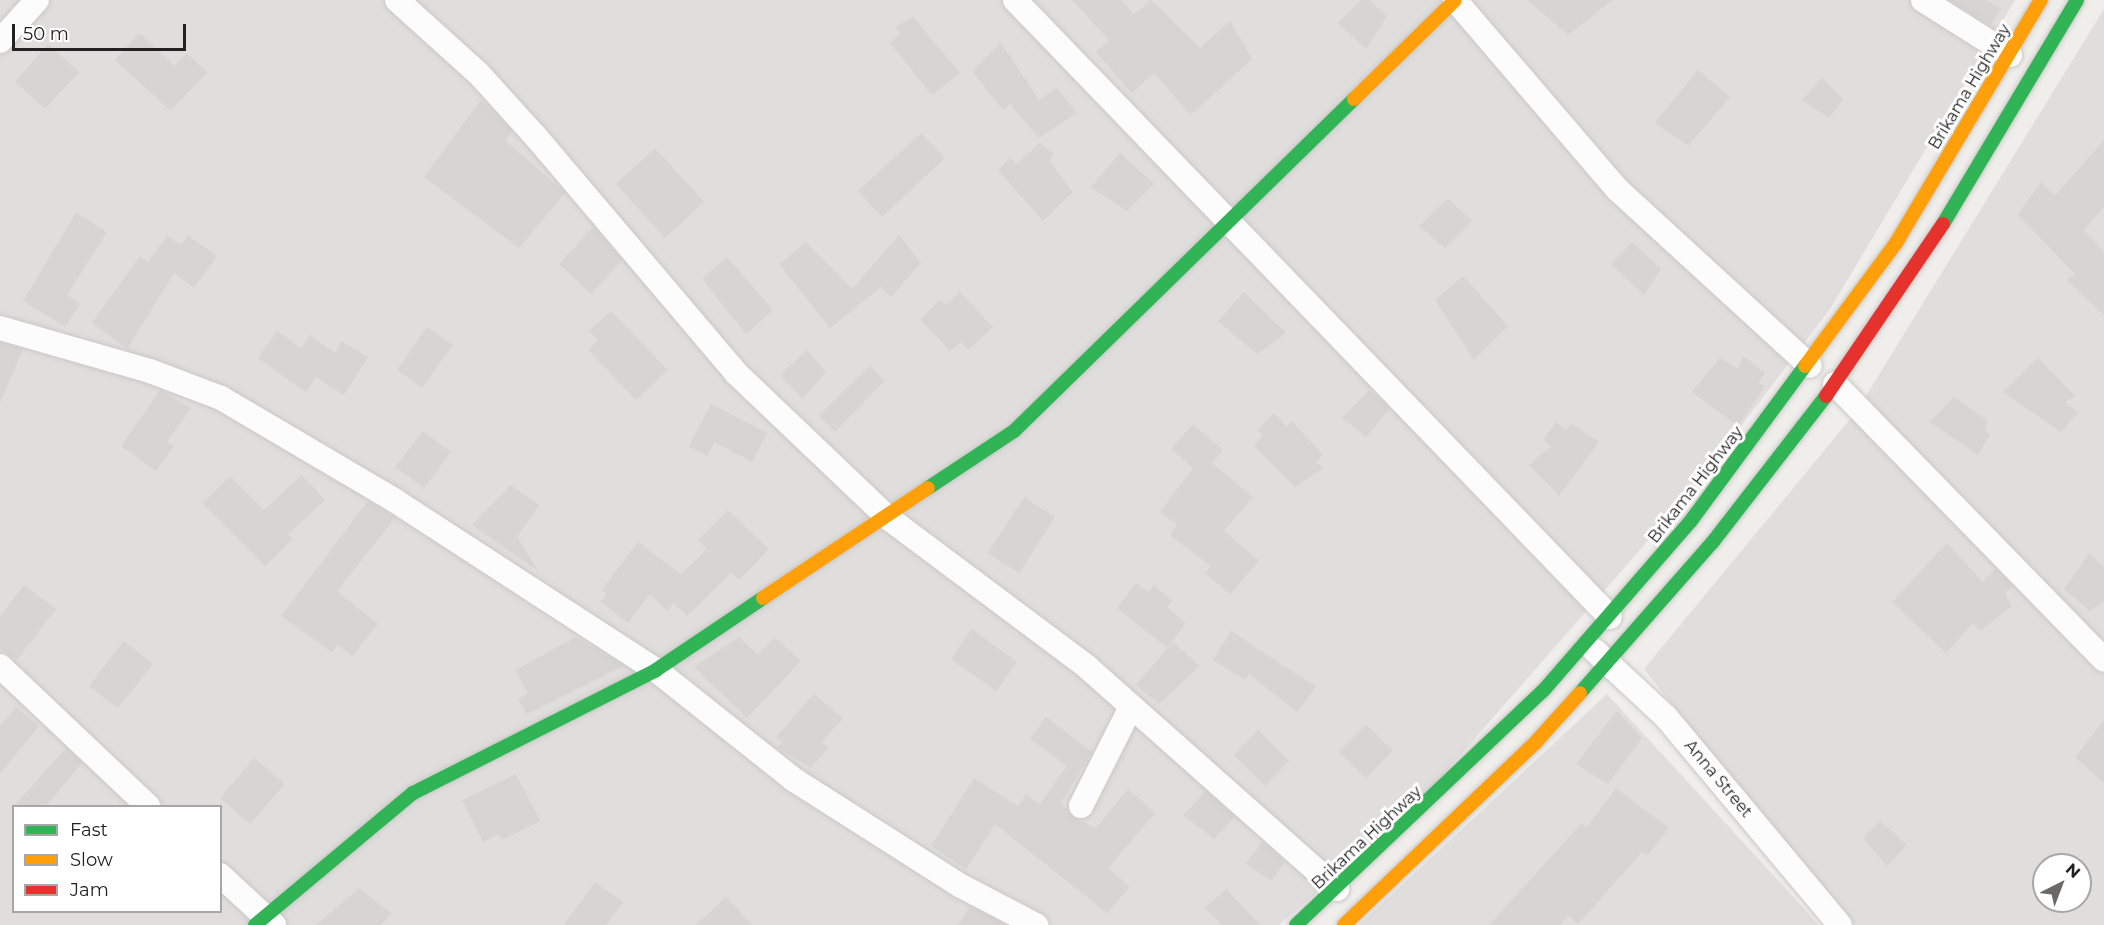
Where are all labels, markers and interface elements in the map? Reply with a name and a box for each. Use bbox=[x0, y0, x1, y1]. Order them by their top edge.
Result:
scale bar bbox=[15, 12, 189, 50]
street label: Brikama Highway bbox=[1925, 21, 2015, 153]
text: 50 m bbox=[23, 23, 69, 45]
street label: Brikama Highway bbox=[1645, 423, 1747, 547]
street label: Anna Street bbox=[1680, 736, 1756, 822]
street label: Brikama Highway bbox=[1308, 782, 1426, 894]
legend bbox=[12, 805, 222, 913]
text: Fast bbox=[70, 819, 108, 841]
text: Slow bbox=[70, 849, 113, 871]
north arrow bbox=[2032, 853, 2092, 913]
text: N bbox=[2062, 859, 2084, 882]
text: Jam bbox=[70, 879, 109, 901]

